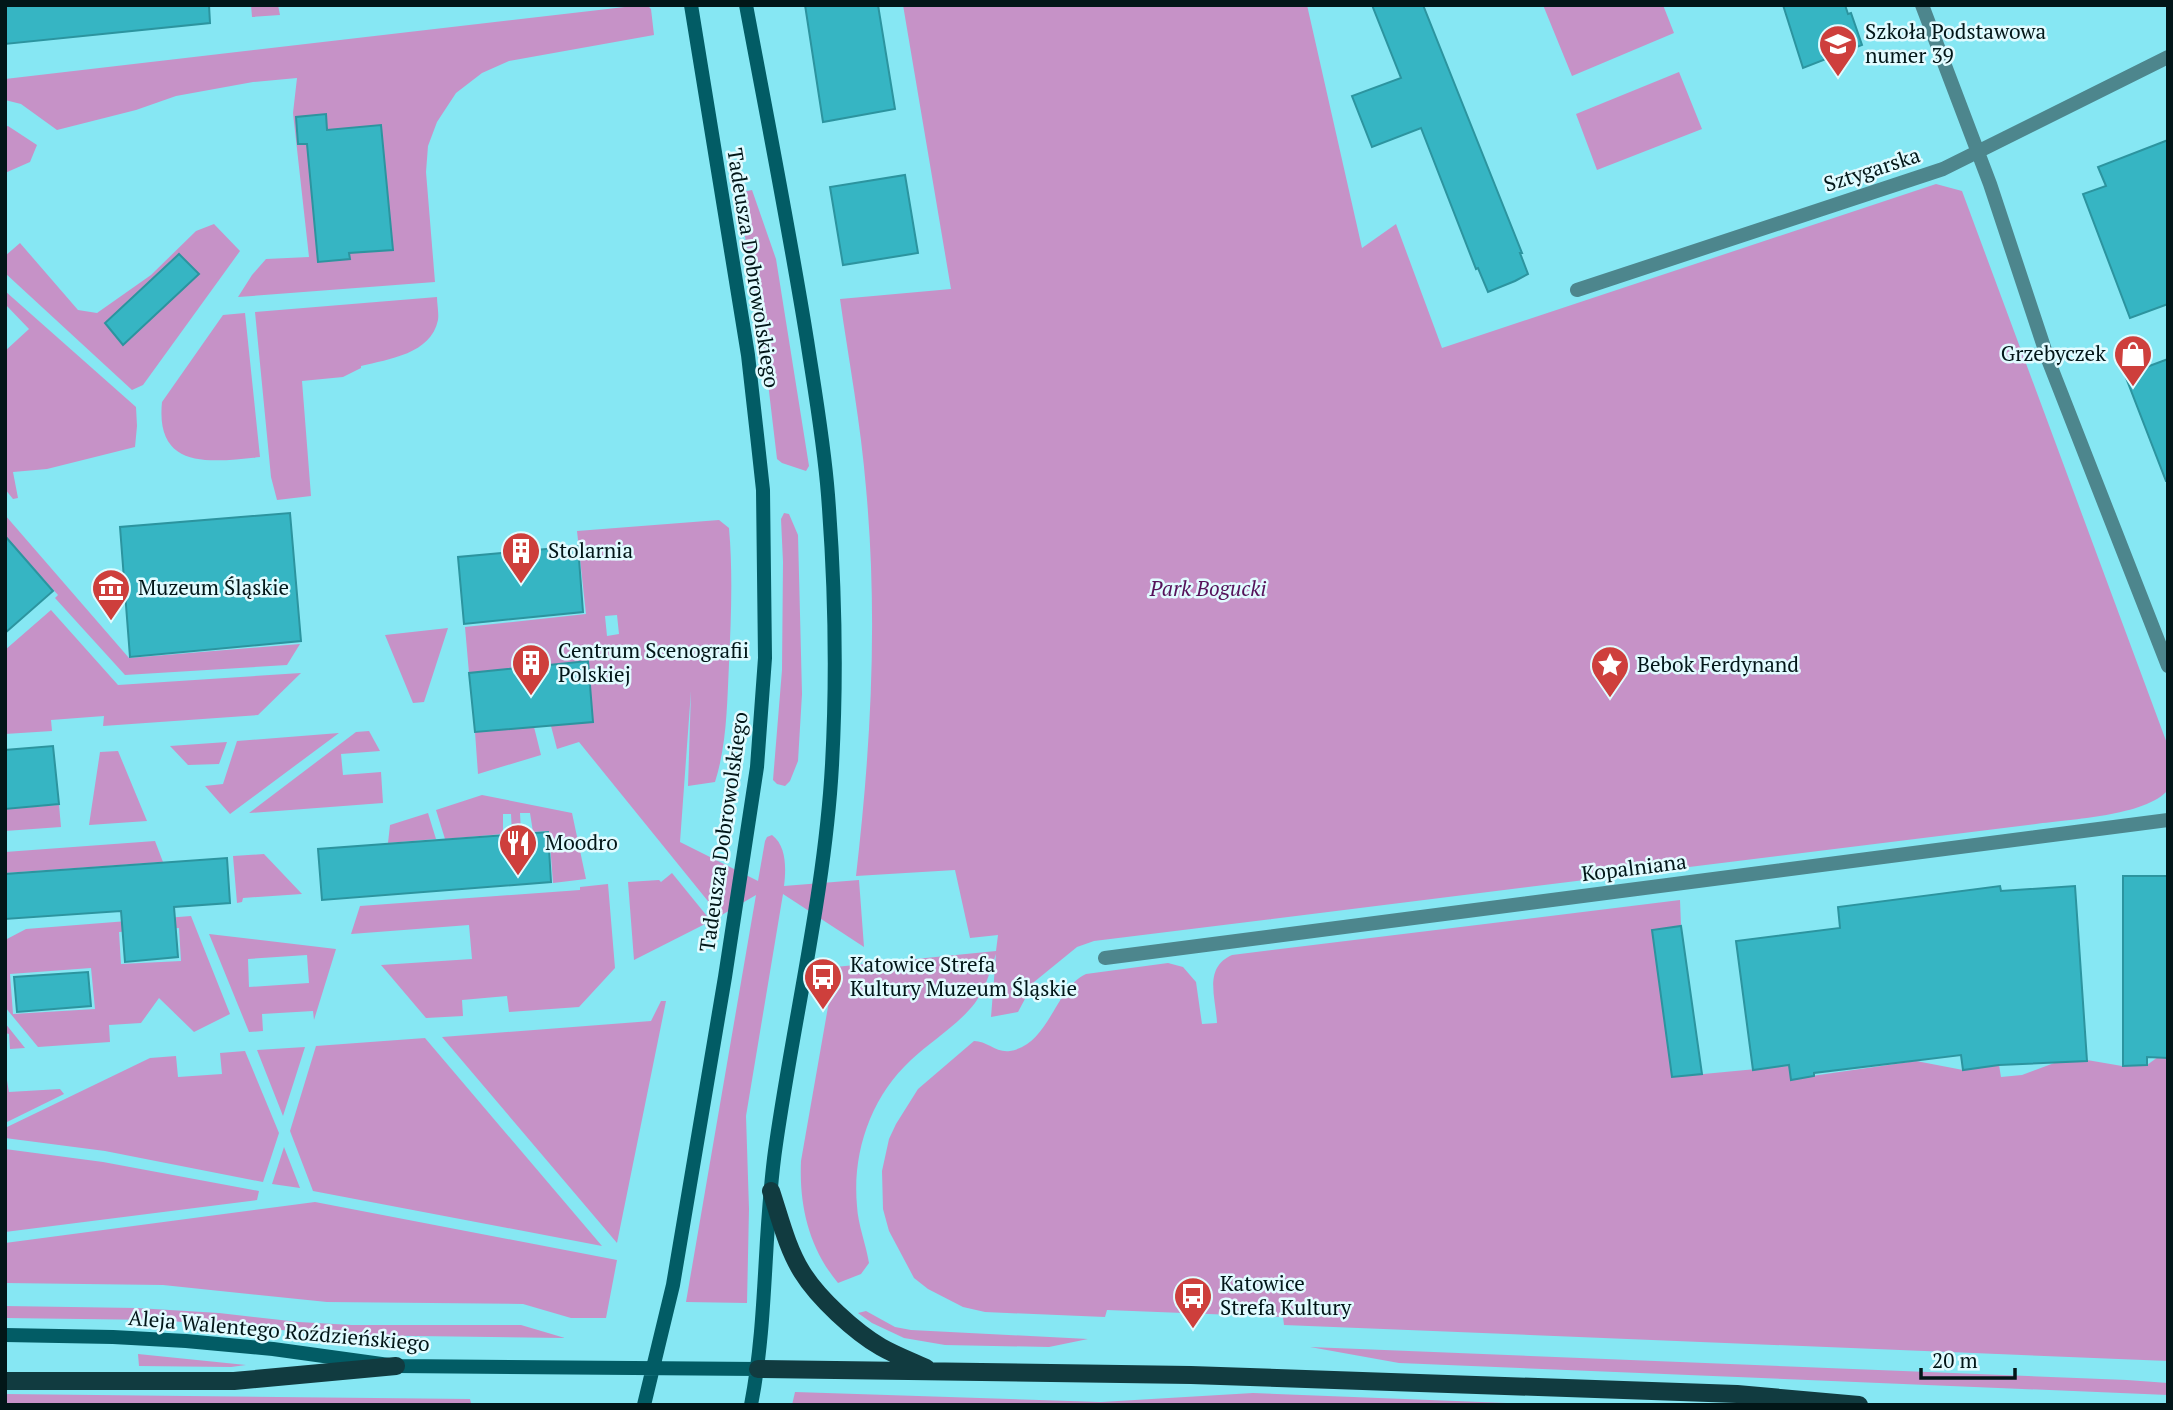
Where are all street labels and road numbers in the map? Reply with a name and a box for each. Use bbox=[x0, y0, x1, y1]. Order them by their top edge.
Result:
street label: Sztygarska bbox=[1820, 140, 1924, 198]
street label: Tadeusza Dobrowolskiego bbox=[721, 146, 787, 390]
street label: Tadeusza Dobrowolskiego bbox=[692, 710, 754, 954]
street label: Kopalniana bbox=[1580, 847, 1688, 887]
street label: Aleja Walentego Roździeńskiego bbox=[127, 1303, 431, 1357]

